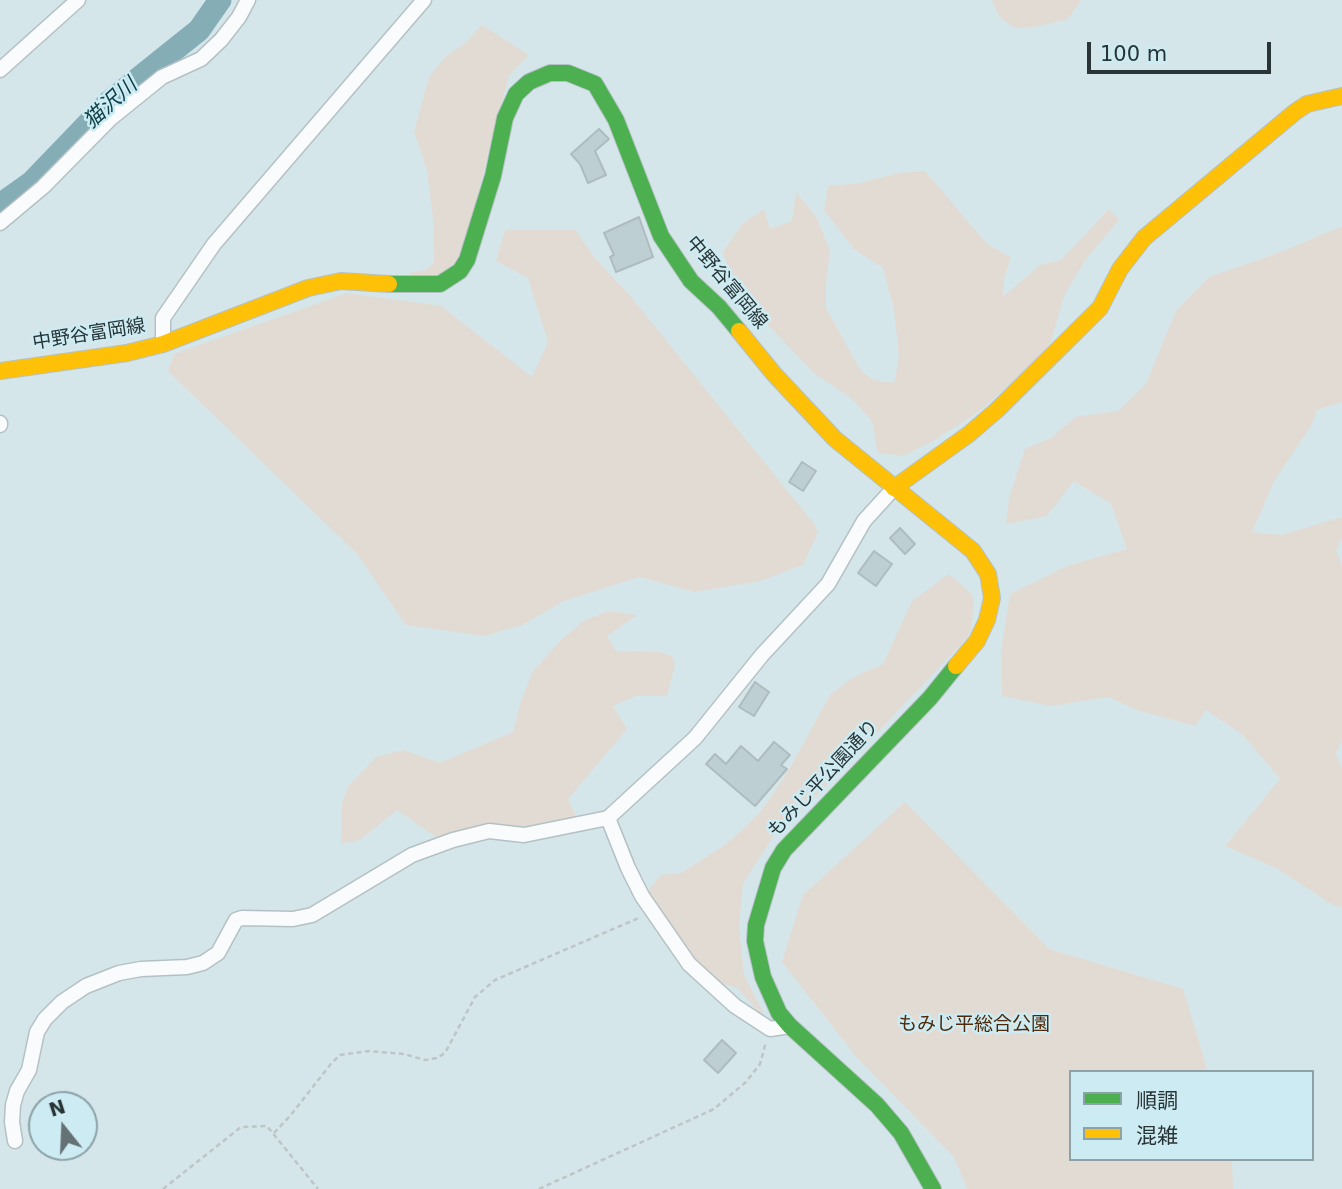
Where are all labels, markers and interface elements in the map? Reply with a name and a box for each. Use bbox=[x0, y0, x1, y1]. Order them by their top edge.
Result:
scale bar bbox=[1090, 28, 1274, 72]
text: 100 m bbox=[1100, 42, 1167, 66]
water label: 猫沢川 bbox=[79, 74, 143, 134]
street label: 中野谷富岡線 bbox=[681, 232, 771, 334]
street label: 中野谷富岡線 bbox=[31, 315, 147, 355]
street label: もみじ平公園通り bbox=[764, 716, 884, 842]
park label: もみじ平総合公園 bbox=[898, 1014, 1050, 1036]
legend bbox=[1069, 1070, 1314, 1161]
text: 順調 bbox=[1136, 1089, 1178, 1113]
north arrow bbox=[28, 1091, 98, 1161]
text: N bbox=[46, 1095, 68, 1121]
text: 混雑 bbox=[1136, 1124, 1178, 1148]

